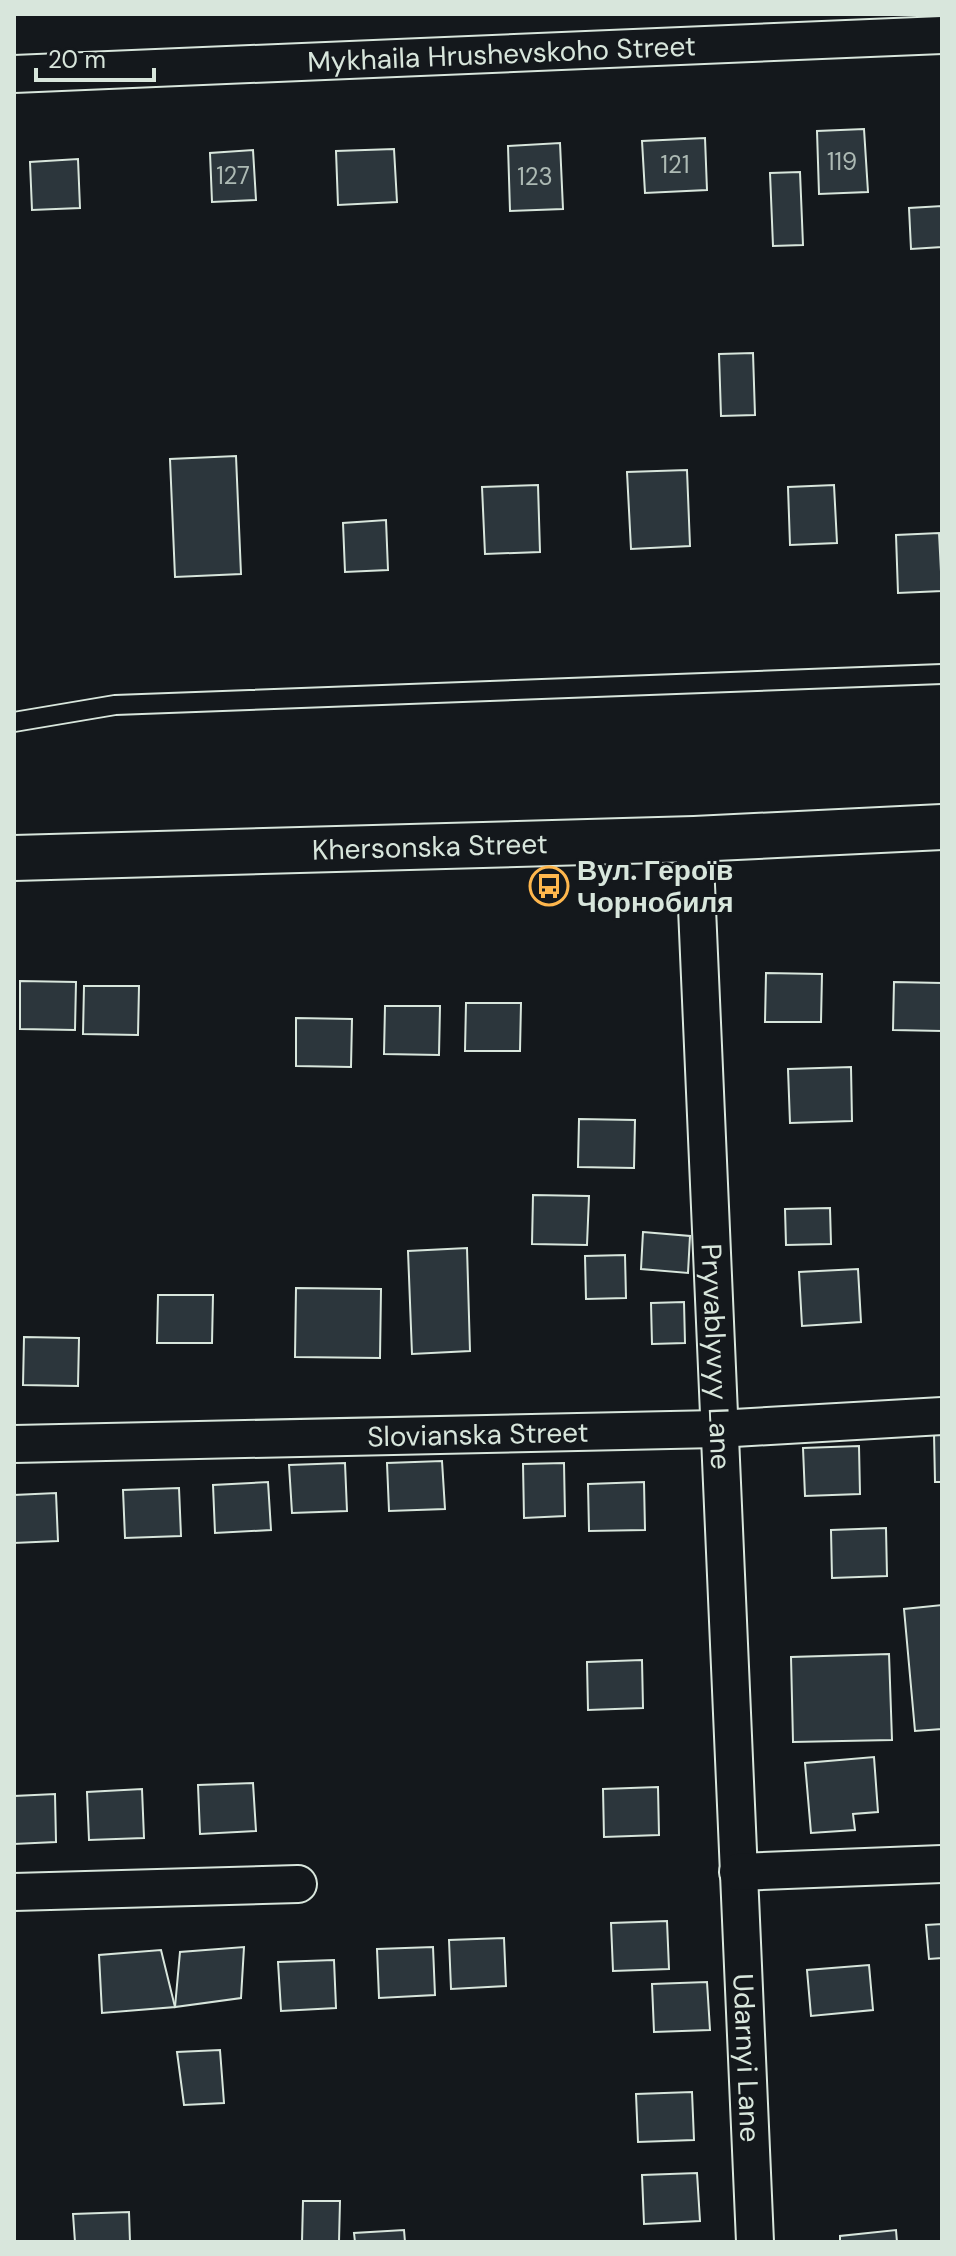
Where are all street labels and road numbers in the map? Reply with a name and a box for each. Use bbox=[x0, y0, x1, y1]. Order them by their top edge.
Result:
street label: Mykhaila Hrushevskoho Street bbox=[307, 27, 697, 81]
street label: Khersonska Street bbox=[312, 825, 548, 869]
street label: Pryvablyvyy Lane bbox=[693, 1243, 739, 1470]
street label: Slovianska Street bbox=[367, 1414, 589, 1455]
street label: Udarnyi Lane bbox=[724, 1973, 769, 2143]

